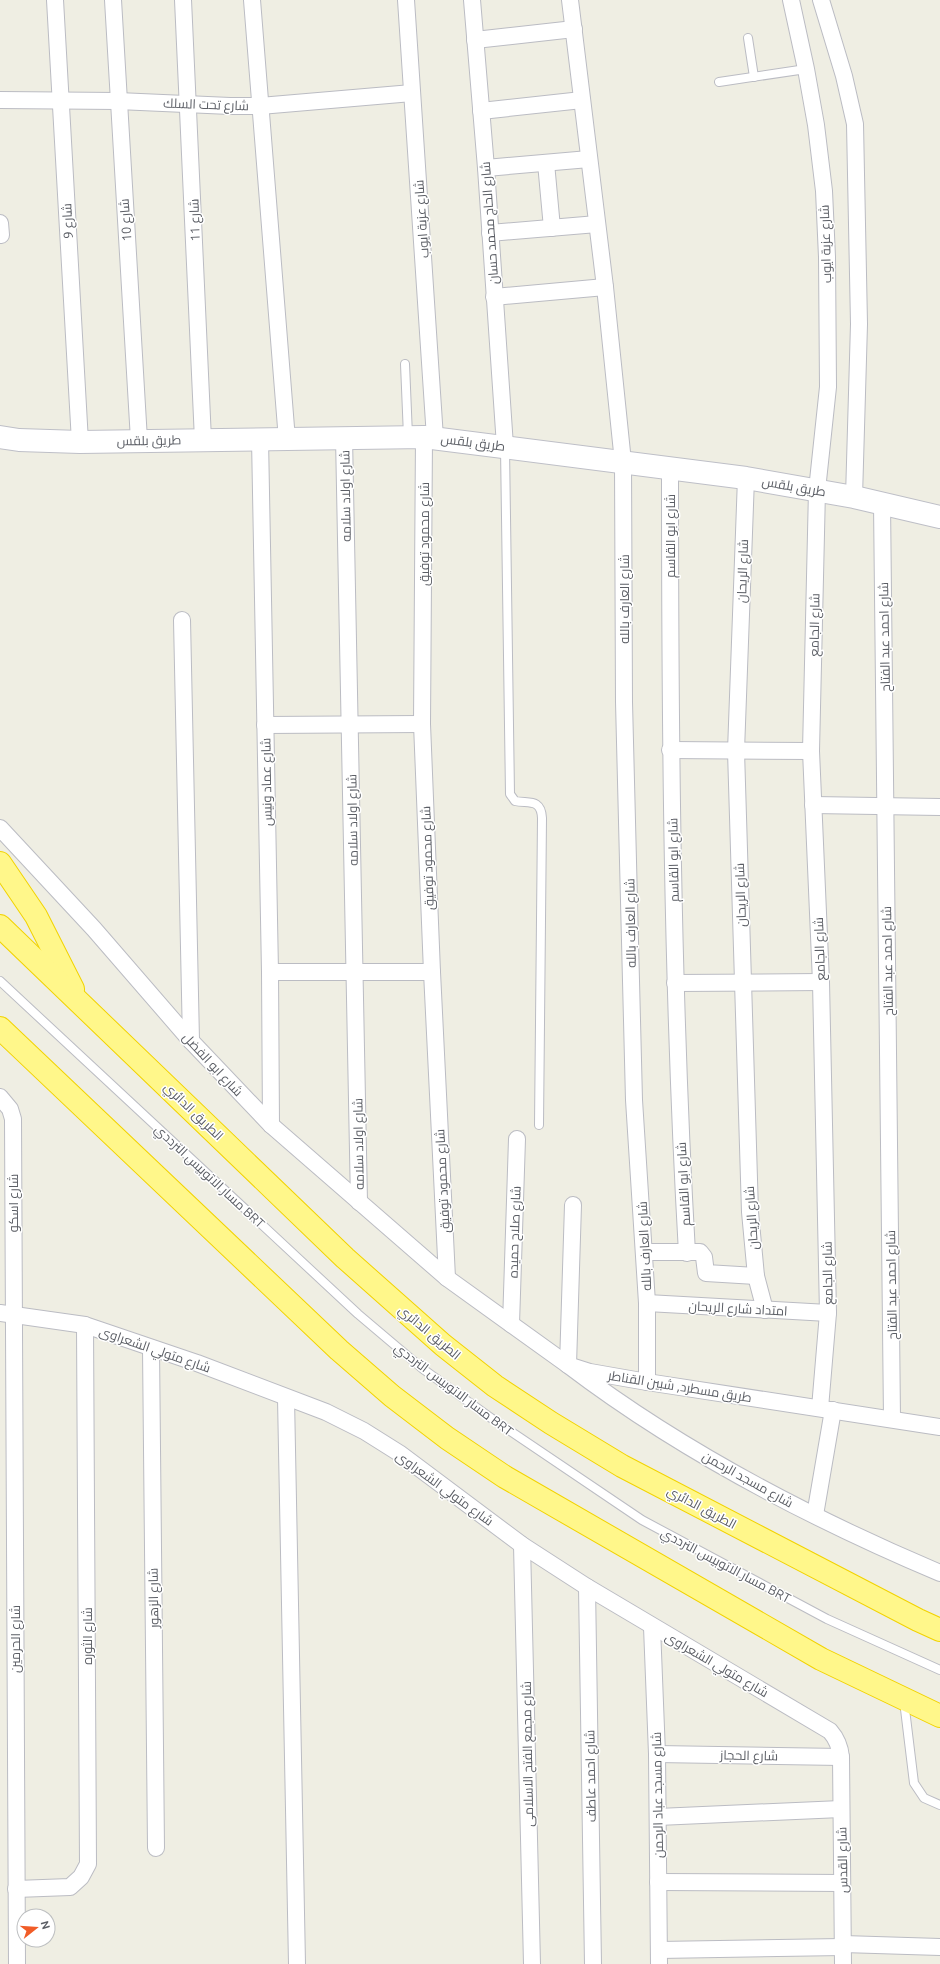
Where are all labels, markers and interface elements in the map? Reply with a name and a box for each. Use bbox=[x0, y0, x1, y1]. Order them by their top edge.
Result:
street label: شارع تحت السلك bbox=[163, 96, 249, 114]
street label: شارع الحاج محمد حسان bbox=[478, 161, 502, 285]
street label: شارع عزبة ايوب bbox=[411, 179, 433, 259]
street label: شارع 10 bbox=[117, 198, 135, 242]
street label: شارع 11 bbox=[186, 198, 204, 242]
street label: شارع 9 bbox=[59, 203, 77, 239]
street label: شارع عزبة ايوب bbox=[817, 204, 835, 283]
street label: طريق بلقس bbox=[440, 431, 506, 454]
street label: طريق بلقس bbox=[117, 432, 181, 449]
street label: شارع اولاد سلامه bbox=[337, 450, 355, 542]
street label: طريق بلقس bbox=[761, 473, 827, 499]
street label: شارع محمود توفيق bbox=[417, 482, 433, 586]
street label: شارع ابو القاسم bbox=[663, 494, 680, 578]
street label: شارع الريحان bbox=[734, 539, 752, 603]
street label: شارع العارف بالله bbox=[617, 554, 633, 644]
street label: شارع احمد عبد الفتاح bbox=[876, 582, 894, 692]
street label: شارع الجامع bbox=[806, 593, 824, 657]
street label: شارع عماد ونيس bbox=[258, 738, 276, 826]
street label: شارع اولاد سلامه bbox=[344, 774, 362, 866]
street label: شارع محمود توفيق bbox=[418, 806, 438, 910]
street label: شارع ابو القاسم bbox=[665, 818, 684, 902]
street label: شارع الريحان bbox=[732, 863, 750, 927]
street label: شارع العارف بالله bbox=[622, 878, 640, 968]
street label: شارع احمد عبد الفتاح bbox=[879, 906, 897, 1016]
street label: شارع الجامع bbox=[811, 917, 829, 981]
street label: شارع ابو الفضل bbox=[179, 1030, 246, 1100]
street label: الطريق الدائري bbox=[159, 1079, 226, 1145]
street label: شارع اولاد سلامه bbox=[350, 1098, 368, 1190]
street label: مسار الاتوبيس الترددي BRT bbox=[150, 1122, 268, 1233]
street label: شارع محمود توفيق bbox=[432, 1128, 454, 1233]
street label: شارع ابو القاسم bbox=[674, 1141, 695, 1226]
street label: شارع اسكو bbox=[6, 1174, 22, 1232]
street label: شارع الريحان bbox=[742, 1185, 762, 1250]
street label: شارع صلاح حميده bbox=[505, 1186, 525, 1278]
street label: شارع العارف بالله bbox=[635, 1201, 655, 1291]
street label: شارع احمد عبد الفتاح bbox=[883, 1230, 901, 1340]
street label: شارع الجامع bbox=[819, 1241, 837, 1305]
street label: امتداد شارع الريحان bbox=[688, 1298, 788, 1320]
street label: الطريق الدائري bbox=[394, 1302, 464, 1365]
street label: شارع متولي الشعراوى bbox=[96, 1323, 212, 1378]
street label: مسار الاتوبيس الترددي BRT bbox=[390, 1340, 516, 1441]
street label: طريق مسطرد, شبين القناطر bbox=[606, 1368, 753, 1405]
street label: شارع متولي الشعراوى bbox=[391, 1448, 496, 1531]
street label: شارع مسجد الرحمن bbox=[699, 1448, 796, 1511]
street label: الطريق الدائري bbox=[663, 1483, 739, 1535]
street label: مسار الاتوبيس الترددي BRT bbox=[657, 1525, 793, 1609]
street label: شارع الزهور bbox=[145, 1568, 163, 1629]
street label: شارع الحرمين bbox=[8, 1605, 24, 1673]
street label: شارع الثوره bbox=[80, 1607, 96, 1665]
street label: شارع متولي الشعراوى bbox=[661, 1629, 771, 1703]
street label: شارع مجمع الفتح الاسلامى bbox=[519, 1681, 537, 1827]
street label: شارع احمد عاطف bbox=[582, 1730, 600, 1822]
street label: شارع مسجد عباد الرحمن bbox=[649, 1732, 667, 1858]
street label: شارع الحجاز bbox=[719, 1747, 778, 1765]
street label: شارع القدس bbox=[834, 1827, 852, 1893]
north arrow bbox=[16, 1908, 56, 1948]
text: N bbox=[39, 1919, 53, 1931]

